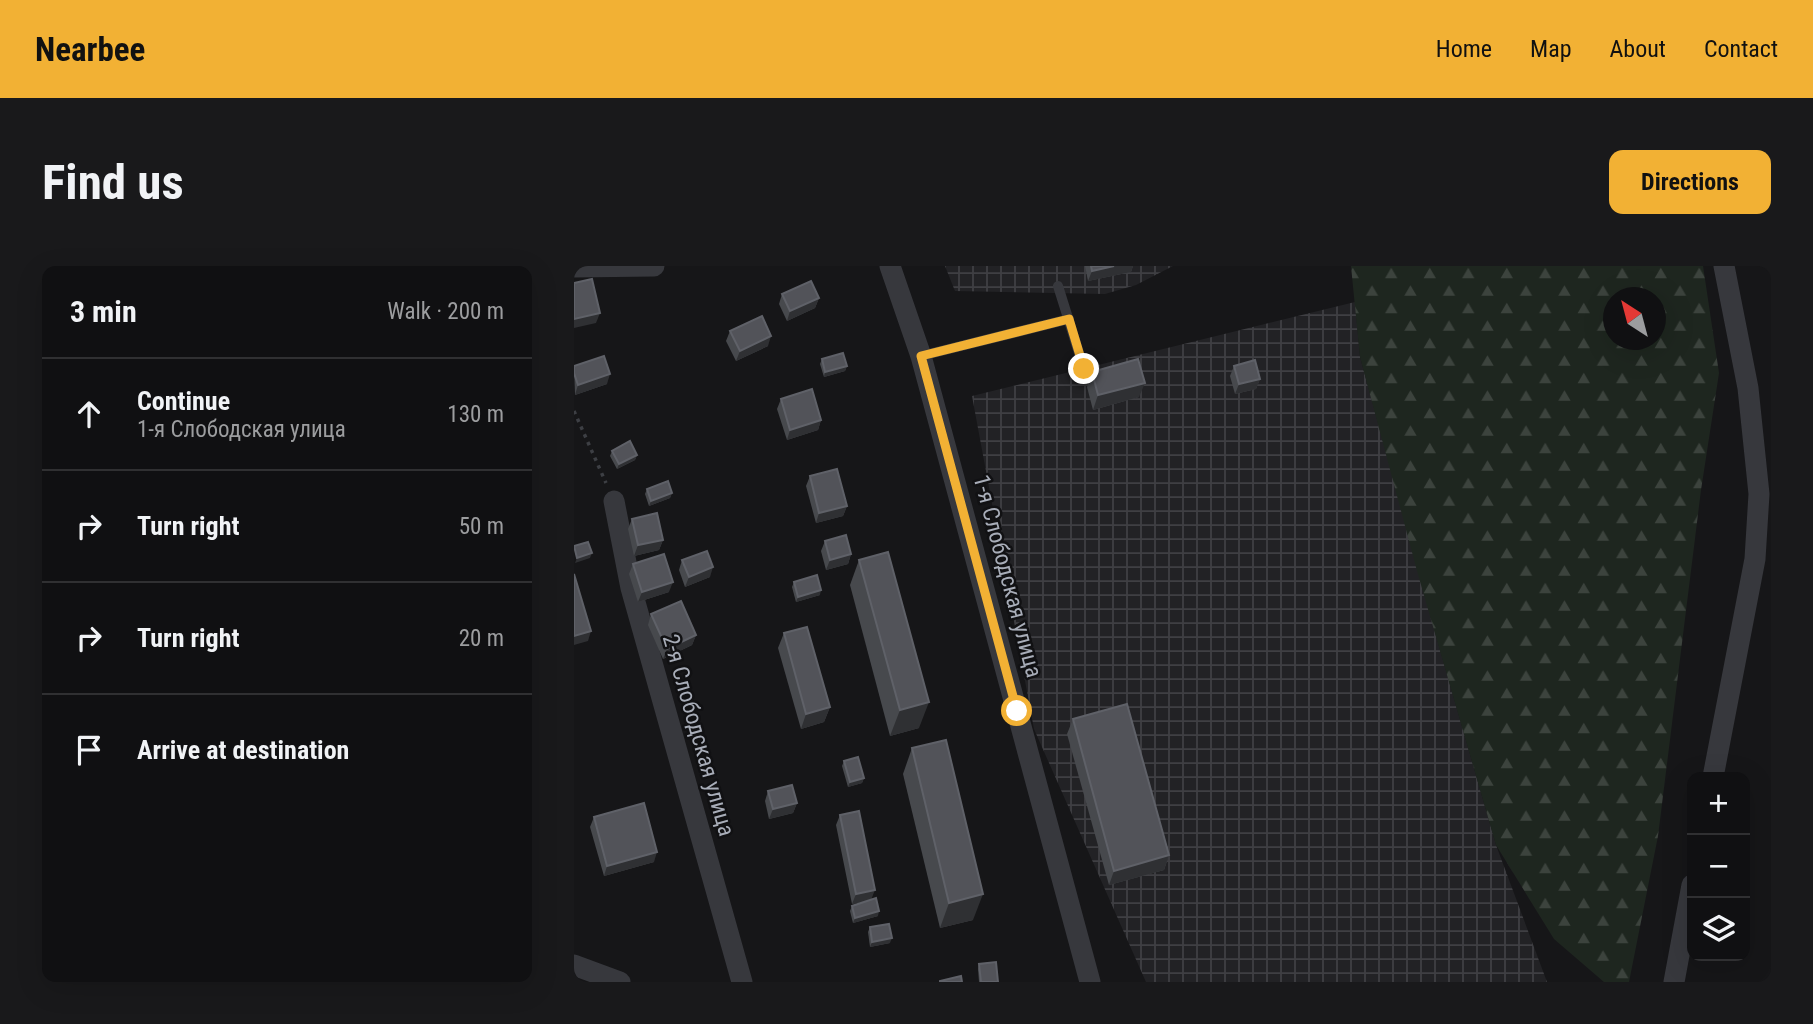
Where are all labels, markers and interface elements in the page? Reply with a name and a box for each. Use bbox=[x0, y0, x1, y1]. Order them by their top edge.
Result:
text: Nearbee bbox=[35, 30, 145, 69]
text: Home bbox=[1436, 35, 1492, 63]
text: Map bbox=[1530, 35, 1572, 63]
text: About bbox=[1610, 35, 1666, 63]
text: Contact bbox=[1704, 35, 1778, 63]
button: Directions bbox=[1609, 150, 1771, 214]
text: Find us bbox=[42, 154, 184, 211]
north arrow bbox=[1603, 287, 1666, 350]
text: 3 min bbox=[70, 294, 137, 329]
text: Walk · 200 m bbox=[387, 298, 504, 325]
route end bbox=[1068, 353, 1099, 384]
text: Continue bbox=[137, 386, 230, 416]
icon: ahead bbox=[70, 395, 108, 433]
text: 130 m bbox=[447, 401, 504, 428]
text: 1-я Слободская улица bbox=[137, 416, 346, 443]
street label: 1-я Слободская улица bbox=[967, 472, 1048, 680]
icon: right bbox=[70, 507, 108, 545]
text: Turn right bbox=[137, 511, 239, 541]
text: 50 m bbox=[459, 513, 504, 540]
icon: right bbox=[70, 619, 108, 657]
text: Turn right bbox=[137, 623, 239, 653]
text: 20 m bbox=[459, 625, 504, 652]
street label: 2-я Слободская улица bbox=[657, 631, 740, 839]
route start bbox=[1001, 695, 1032, 726]
icon: arrive bbox=[70, 731, 108, 769]
text: Arrive at destination bbox=[137, 735, 349, 765]
map controls bbox=[1687, 772, 1750, 961]
button: + bbox=[1687, 772, 1750, 835]
button: − bbox=[1687, 835, 1750, 898]
button: layers bbox=[1687, 898, 1750, 961]

